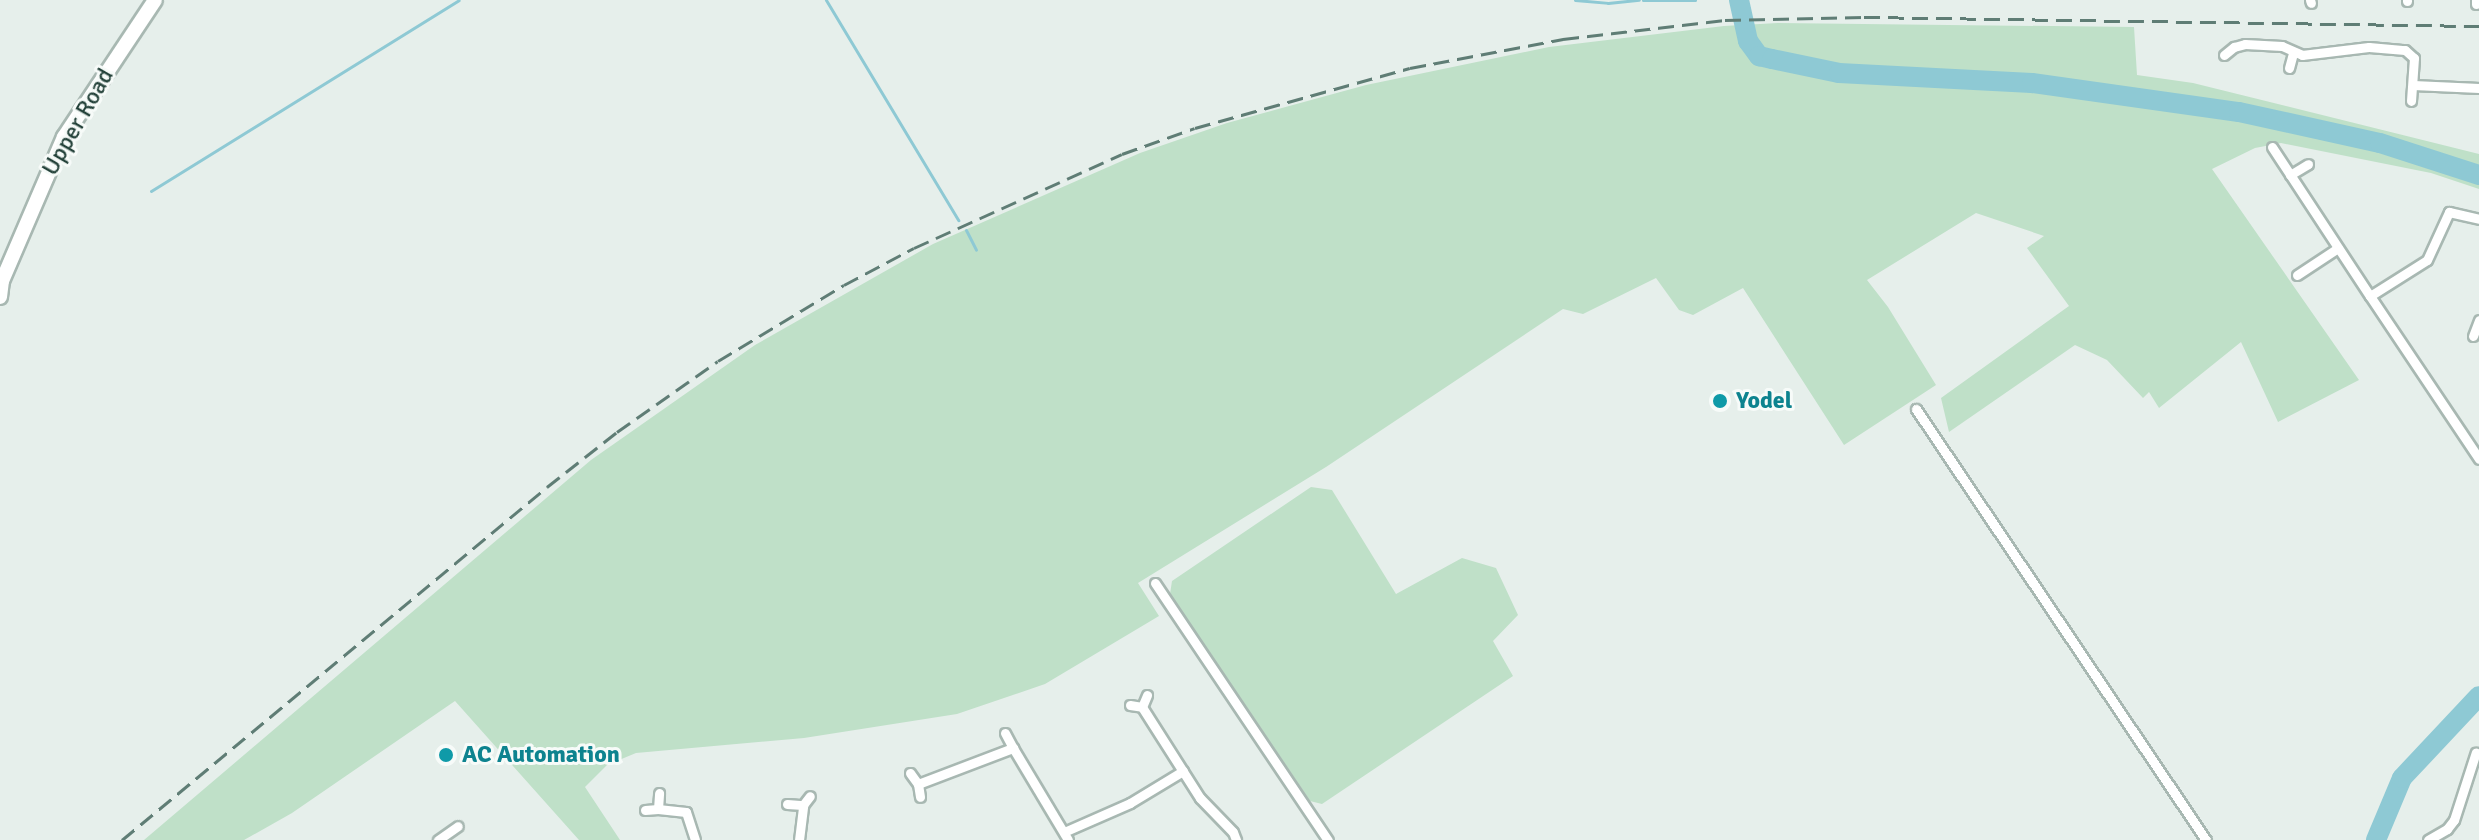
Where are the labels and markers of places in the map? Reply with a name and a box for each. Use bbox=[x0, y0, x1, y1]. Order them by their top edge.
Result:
place label: Yodel bbox=[1736, 387, 1792, 415]
marker: Yodel bbox=[1711, 392, 1729, 410]
place label: AC Automation bbox=[462, 741, 620, 769]
marker: AC Automation bbox=[437, 746, 455, 764]

